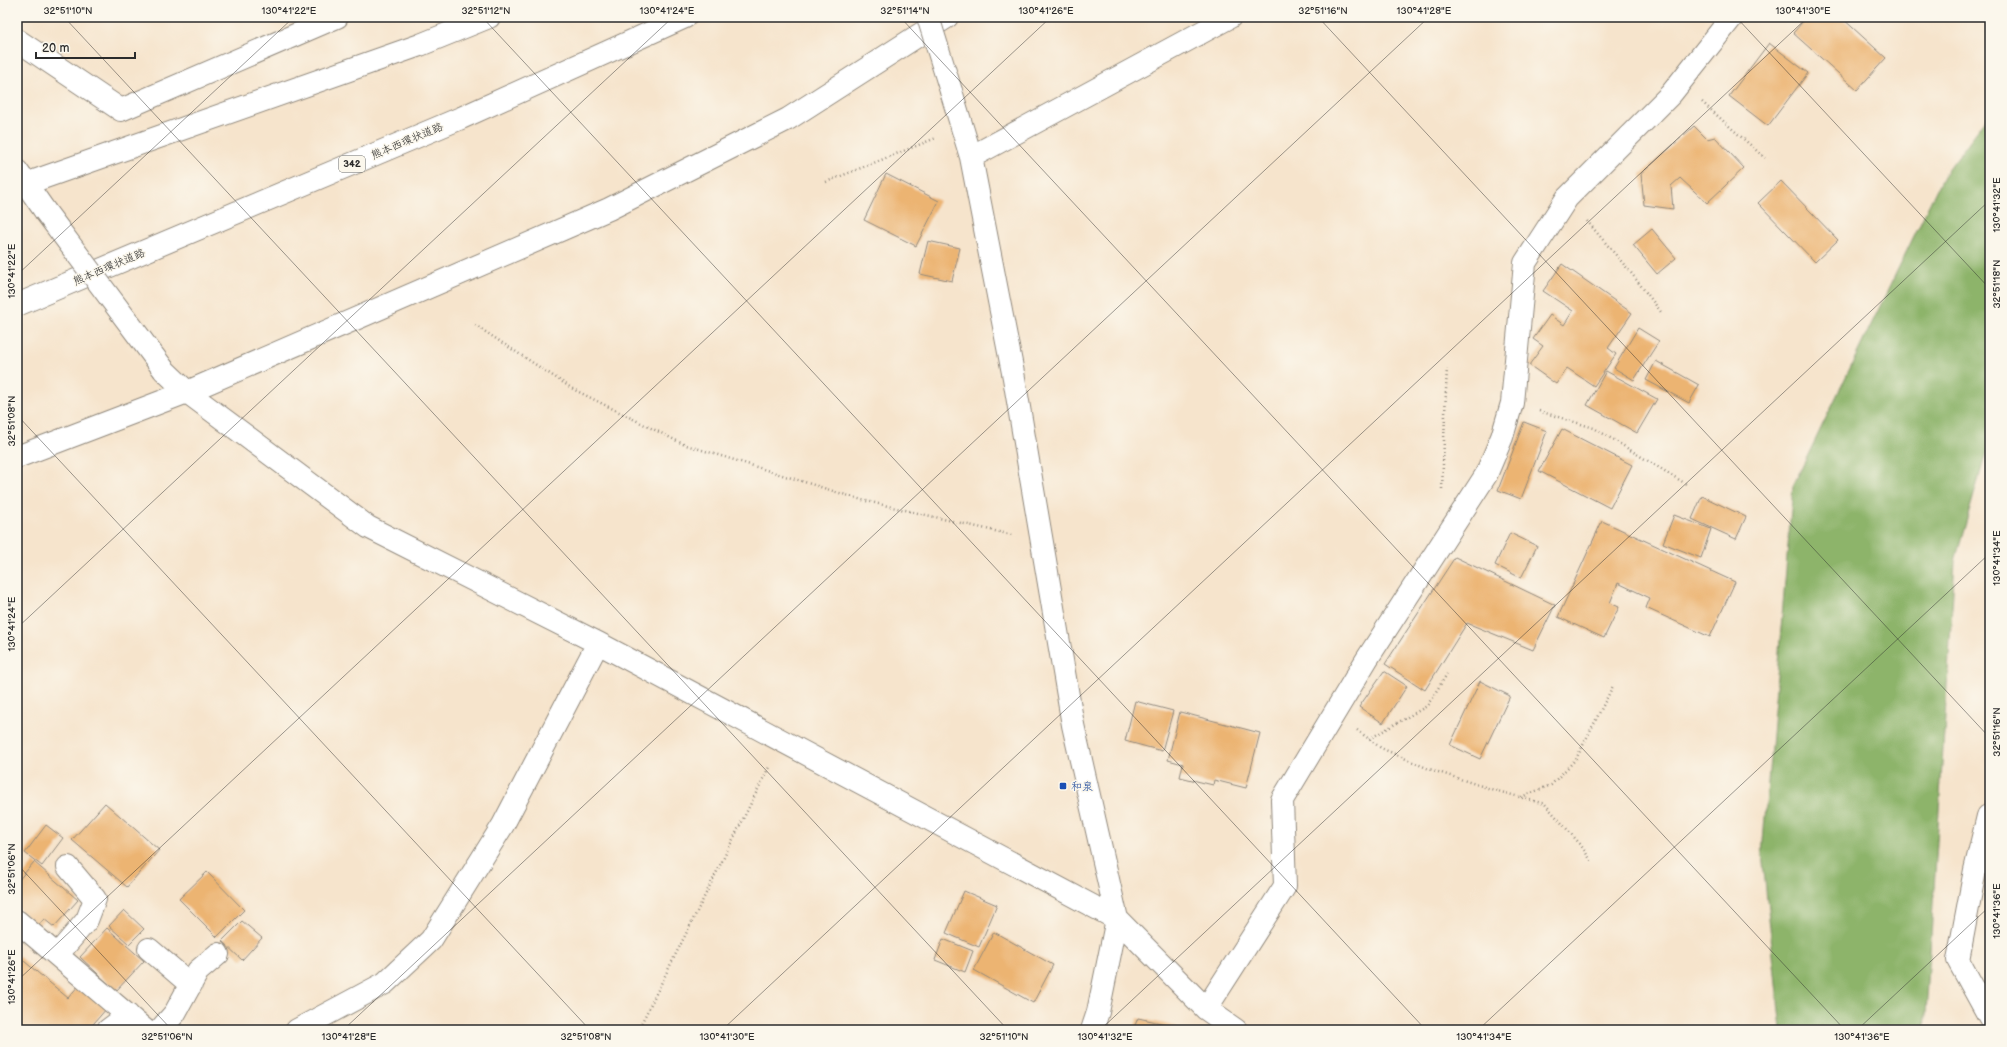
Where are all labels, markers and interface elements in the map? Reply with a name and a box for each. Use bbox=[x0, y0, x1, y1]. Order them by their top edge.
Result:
text: 32°51'10"N bbox=[43, 5, 93, 17]
text: 130°41'22"E bbox=[262, 5, 317, 17]
text: 32°51'12"N bbox=[461, 5, 511, 17]
text: 130°41'24"E bbox=[640, 5, 695, 17]
text: 32°51'14"N bbox=[880, 5, 930, 17]
text: 130°41'26"E bbox=[1018, 5, 1074, 17]
text: 32°51'16"N bbox=[1298, 5, 1348, 17]
text: 130°41'28"E bbox=[1397, 5, 1452, 17]
text: 130°41'30"E bbox=[1775, 5, 1831, 17]
scale bar bbox=[36, 34, 135, 60]
text: 20 m bbox=[42, 41, 69, 56]
street label: 熊本西環状道路 bbox=[369, 120, 445, 162]
road number: 342 bbox=[339, 156, 365, 172]
text: 130°41'32"E bbox=[1991, 177, 2003, 233]
text: 130°41'22"E bbox=[6, 243, 18, 298]
street label: 熊本西環状道路 bbox=[71, 246, 147, 288]
text: 32°51'18"N bbox=[1991, 259, 2003, 309]
text: 32°51'08"N bbox=[6, 395, 18, 447]
text: 130°41'34"E bbox=[1991, 530, 2003, 586]
text: 130°41'24"E bbox=[6, 596, 18, 651]
text: 32°51'16"N bbox=[1991, 707, 2003, 757]
place label: 和泉 bbox=[1071, 780, 1093, 793]
marker: 和泉 bbox=[1058, 781, 1068, 791]
text: 32°51'06"N bbox=[6, 843, 18, 895]
text: 130°41'36"E bbox=[1991, 883, 2003, 939]
text: 130°41'26"E bbox=[6, 949, 18, 1005]
text: 32°51'06"N bbox=[141, 1031, 193, 1043]
text: 130°41'28"E bbox=[322, 1031, 377, 1043]
text: 32°51'08"N bbox=[560, 1031, 612, 1043]
text: 130°41'30"E bbox=[699, 1031, 755, 1043]
text: 32°51'10"N bbox=[979, 1031, 1029, 1043]
text: 130°41'32"E bbox=[1077, 1031, 1133, 1043]
text: 130°41'34"E bbox=[1456, 1031, 1512, 1043]
text: 130°41'36"E bbox=[1834, 1031, 1890, 1043]

